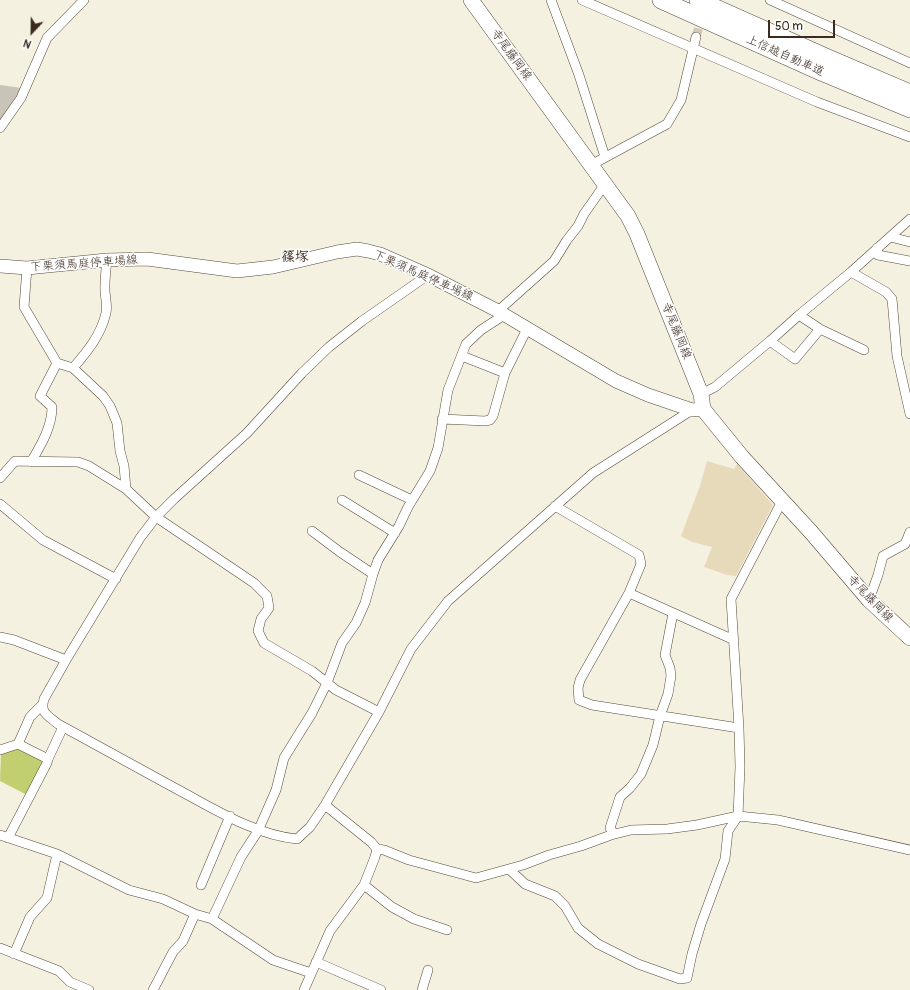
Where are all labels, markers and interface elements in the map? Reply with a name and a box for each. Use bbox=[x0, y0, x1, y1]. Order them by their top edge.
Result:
north arrow bbox=[12, 12, 52, 52]
scale bar bbox=[770, 12, 837, 38]
text: 50 m bbox=[775, 19, 803, 34]
street label: 寺尾藤岡線 bbox=[488, 26, 534, 84]
street label: 上信越自動車道 bbox=[744, 32, 826, 80]
text: N bbox=[21, 36, 33, 51]
street label: 下栗須馬庭停車場線 bbox=[371, 247, 475, 305]
district label: 篠塚 bbox=[281, 249, 309, 265]
street label: 下栗須馬庭停車場線 bbox=[30, 253, 138, 275]
street label: 寺尾藤岡線 bbox=[658, 300, 694, 362]
street label: 寺尾藤岡線 bbox=[844, 572, 896, 626]

